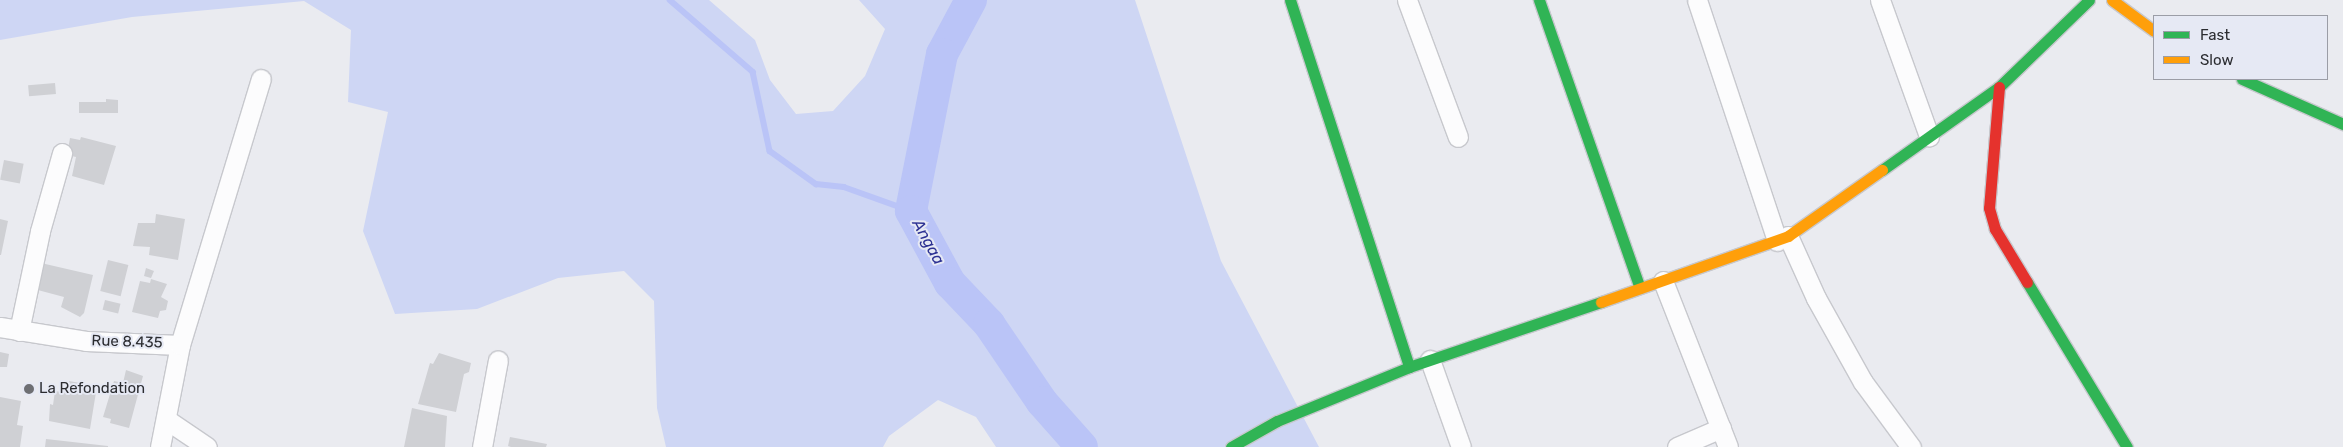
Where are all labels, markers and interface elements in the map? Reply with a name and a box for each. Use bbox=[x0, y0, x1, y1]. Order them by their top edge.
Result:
legend bbox=[2153, 15, 2328, 80]
text: Fast bbox=[2200, 26, 2230, 44]
text: Slow bbox=[2200, 51, 2233, 69]
water label: Angaa bbox=[908, 216, 948, 268]
street label: Rue 8.435 bbox=[91, 332, 163, 352]
place label: La Refondation bbox=[39, 380, 145, 398]
marker: La Refondation bbox=[23, 383, 35, 395]

